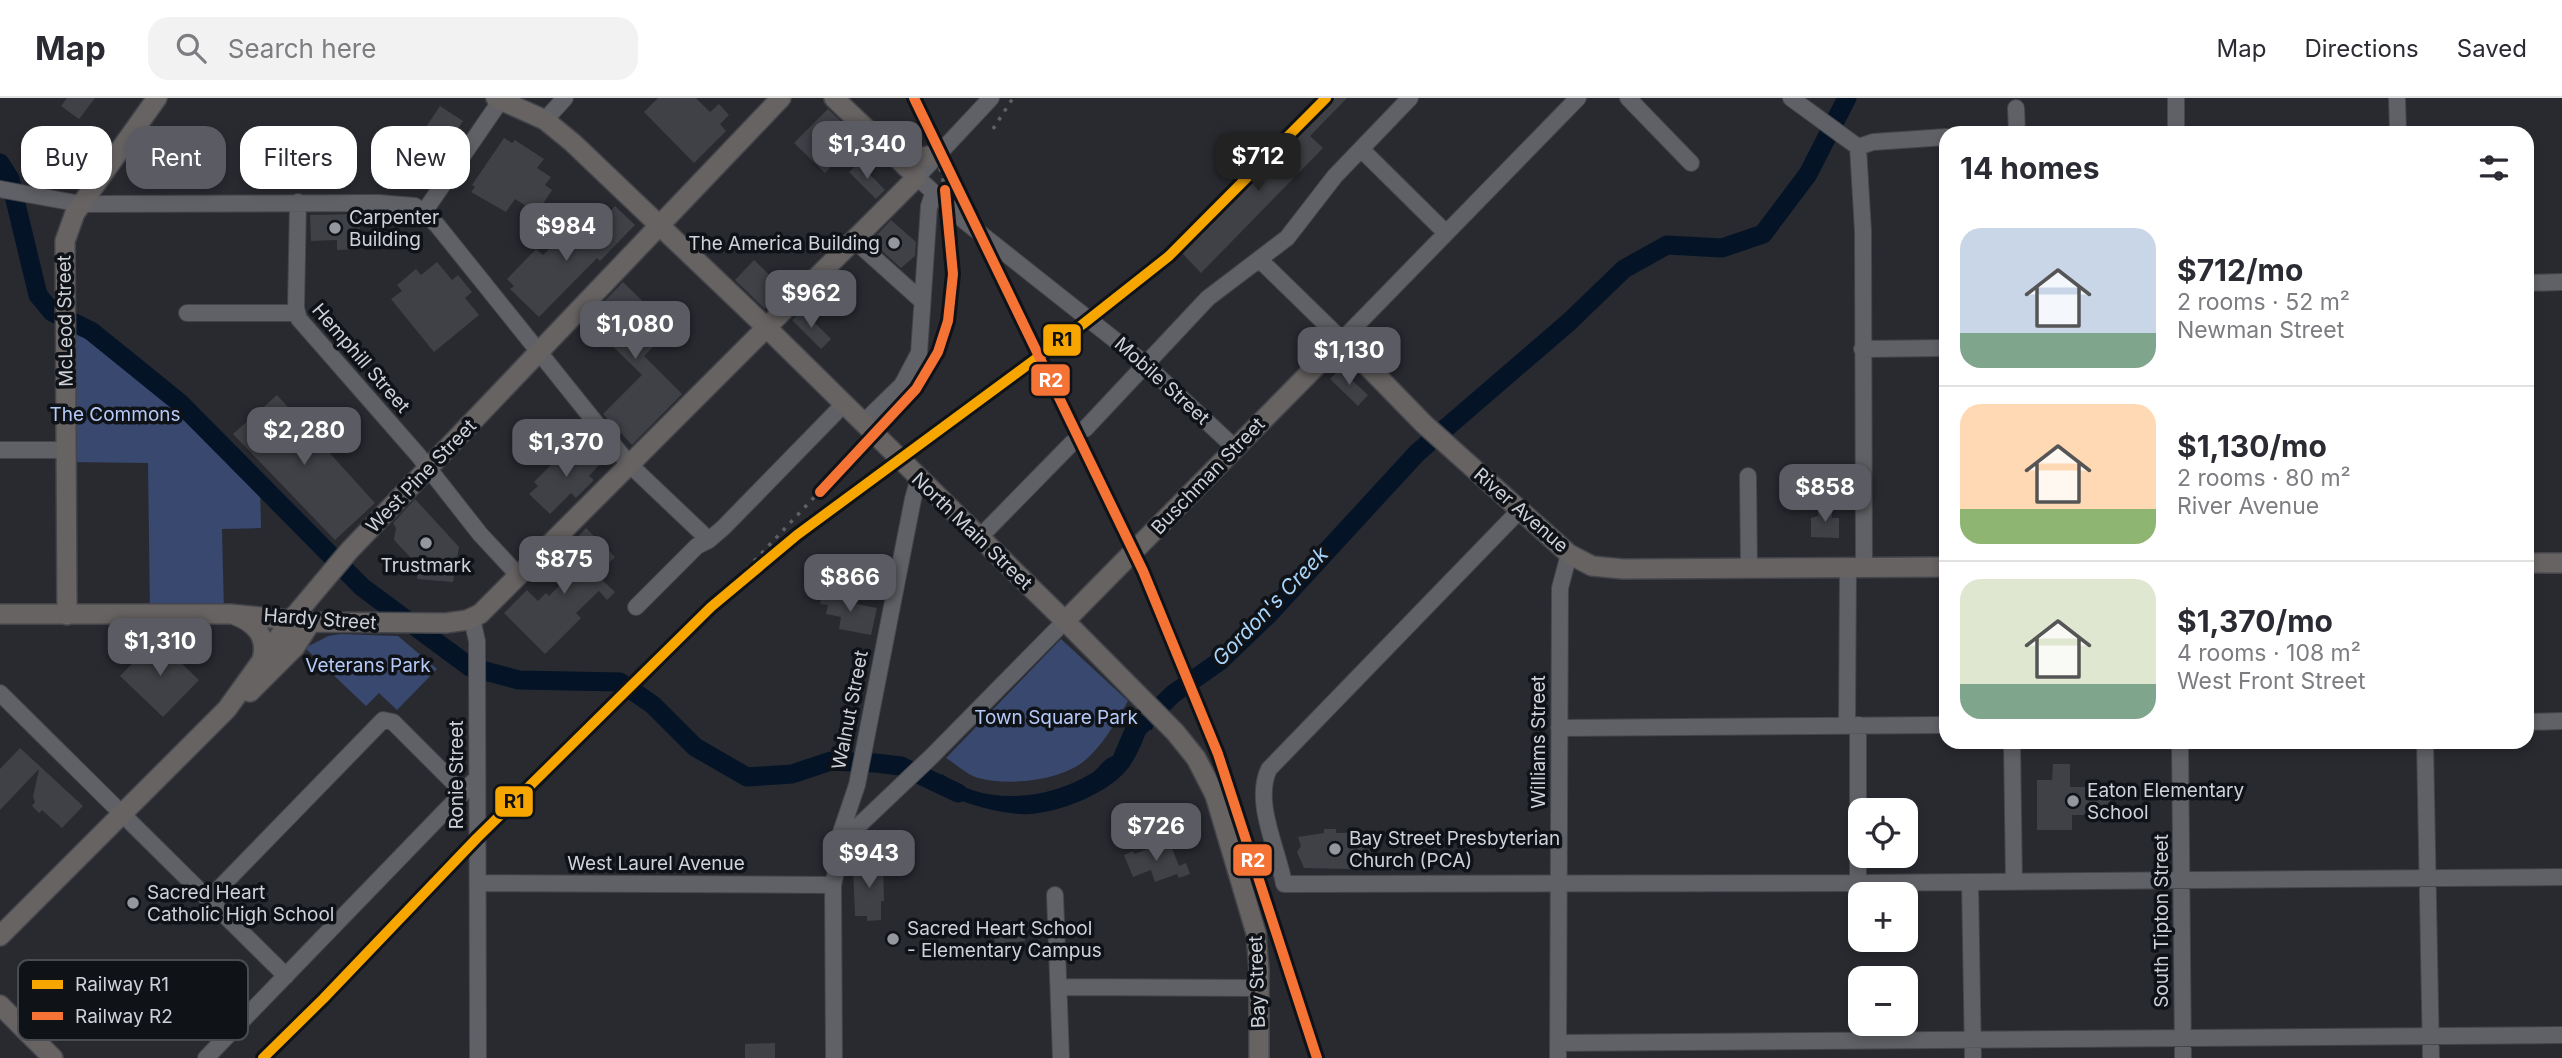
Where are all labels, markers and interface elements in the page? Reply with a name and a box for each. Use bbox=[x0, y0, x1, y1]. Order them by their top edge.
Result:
search box bbox=[148, 17, 638, 80]
text: Map bbox=[35, 28, 106, 68]
icon: search bbox=[172, 29, 210, 67]
text: Search here bbox=[228, 33, 376, 64]
text: Map bbox=[2217, 34, 2266, 63]
text: Directions bbox=[2304, 34, 2419, 63]
text: Saved bbox=[2457, 34, 2527, 63]
pin: $1,340 bbox=[810, 122, 924, 181]
chip: Buy bbox=[21, 126, 112, 189]
chip: Rent bbox=[126, 126, 226, 189]
chip: Filters bbox=[240, 126, 357, 189]
chip: New bbox=[371, 126, 470, 189]
text: $1,340 bbox=[828, 130, 906, 158]
pin: $712 bbox=[1217, 134, 1299, 193]
text: $712 bbox=[1232, 142, 1284, 170]
icon: filters bbox=[2475, 149, 2513, 187]
text: 14 homes bbox=[1960, 150, 2099, 186]
pin: $984 bbox=[525, 204, 607, 263]
place label: Carpenter Building bbox=[349, 206, 439, 251]
text: $984 bbox=[536, 212, 596, 240]
marker: Carpenter Building bbox=[327, 220, 343, 236]
place label: The America Building bbox=[688, 232, 880, 255]
marker: The America Building bbox=[886, 235, 902, 251]
text: $712/mo bbox=[2177, 252, 2303, 288]
street label: McLeod Street bbox=[52, 255, 78, 387]
icon: home bbox=[2016, 256, 2100, 340]
pin: $962 bbox=[770, 271, 852, 330]
text: $962 bbox=[781, 279, 841, 307]
text: 2 rooms · 52 m² bbox=[2177, 288, 2350, 316]
street label: Hemphill Street bbox=[307, 299, 415, 417]
pin: $1,080 bbox=[578, 302, 692, 361]
text: $1,080 bbox=[596, 310, 674, 338]
text: Newman Street bbox=[2177, 316, 2344, 344]
line badge: R1 bbox=[1042, 323, 1082, 357]
text: R1 bbox=[1052, 328, 1072, 351]
pin: $1,130 bbox=[1292, 328, 1406, 387]
street label: Mobile Street bbox=[1110, 332, 1214, 430]
text: $1,130 bbox=[1314, 336, 1384, 364]
line badge: R2 bbox=[1030, 363, 1071, 397]
text: R2 bbox=[1039, 369, 1063, 392]
park label: The Commons bbox=[49, 403, 181, 426]
pin: $2,280 bbox=[247, 408, 361, 467]
street label: Buschman Street bbox=[1146, 413, 1270, 539]
street label: West Pine Street bbox=[361, 415, 481, 537]
text: $2,280 bbox=[263, 416, 345, 444]
pin: $1,370 bbox=[509, 420, 623, 479]
text: $1,370 bbox=[528, 428, 604, 456]
text: $1,130/mo bbox=[2177, 428, 2327, 464]
icon: home bbox=[2016, 432, 2100, 516]
street label: River Avenue bbox=[1469, 463, 1573, 557]
pin: $858 bbox=[1784, 464, 1866, 524]
text: 2 rooms · 80 m² bbox=[2177, 464, 2351, 492]
street label: North Main Street bbox=[907, 468, 1037, 594]
text: $858 bbox=[1795, 473, 1855, 501]
text: River Avenue bbox=[2177, 492, 2319, 520]
marker: Trustmark bbox=[418, 535, 434, 551]
pin: $875 bbox=[523, 536, 605, 596]
water label: Gordon's Creek bbox=[1207, 541, 1333, 671]
text: $875 bbox=[535, 545, 593, 573]
place label: Trustmark bbox=[380, 554, 472, 577]
pin: $866 bbox=[809, 554, 891, 614]
text: $866 bbox=[820, 563, 880, 591]
text: $1,370/mo bbox=[2177, 603, 2333, 639]
street label: Hardy Street bbox=[263, 604, 377, 634]
icon: home bbox=[2016, 607, 2100, 691]
pin: $1,310 bbox=[103, 618, 217, 678]
text: $1,310 bbox=[124, 627, 196, 655]
text: 4 rooms · 108 m² bbox=[2177, 639, 2361, 667]
street label: Walnut Street bbox=[827, 649, 873, 771]
park label: Veterans Park bbox=[305, 654, 431, 677]
text: West Front Street bbox=[2177, 667, 2366, 695]
street label: Williams Street bbox=[1527, 675, 1550, 809]
park label: Town Square Park bbox=[974, 706, 1138, 729]
street label: Ronie Street bbox=[445, 720, 468, 830]
place label: Eaton Elementary School bbox=[2087, 779, 2245, 824]
line badge: R1 bbox=[494, 785, 534, 818]
text: R1 bbox=[504, 790, 524, 813]
marker: Eaton Elementary School bbox=[2065, 793, 2081, 809]
map controls bbox=[1848, 798, 1918, 1036]
button: locate bbox=[1848, 798, 1918, 868]
pin: $726 bbox=[1115, 804, 1197, 863]
text: $726 bbox=[1127, 812, 1185, 840]
place label: Bay Street Presbyterian Church (PCA) bbox=[1349, 827, 1560, 872]
pin: $943 bbox=[828, 830, 910, 890]
street label: South Tipton Street bbox=[2150, 834, 2173, 1008]
text: $943 bbox=[839, 839, 899, 867]
marker: Bay Street Presbyterian Church (PCA) bbox=[1327, 841, 1343, 857]
line badge: R2 bbox=[1232, 843, 1273, 877]
text: R2 bbox=[1241, 849, 1265, 872]
street label: West Laurel Avenue bbox=[567, 852, 745, 875]
place label: Sacred Heart Catholic High School bbox=[147, 881, 334, 926]
button: + bbox=[1848, 882, 1918, 952]
marker: Sacred Heart Catholic High School bbox=[125, 895, 141, 911]
place label: Sacred Heart School - Elementary Campus bbox=[907, 917, 1102, 962]
marker: Sacred Heart School - Elementary Campus bbox=[885, 931, 901, 947]
street label: Bay Street bbox=[1244, 935, 1270, 1029]
legend bbox=[18, 960, 248, 1040]
button: − bbox=[1848, 966, 1918, 1036]
text: Railway R1 bbox=[75, 973, 169, 996]
text: Railway R2 bbox=[75, 1005, 173, 1028]

